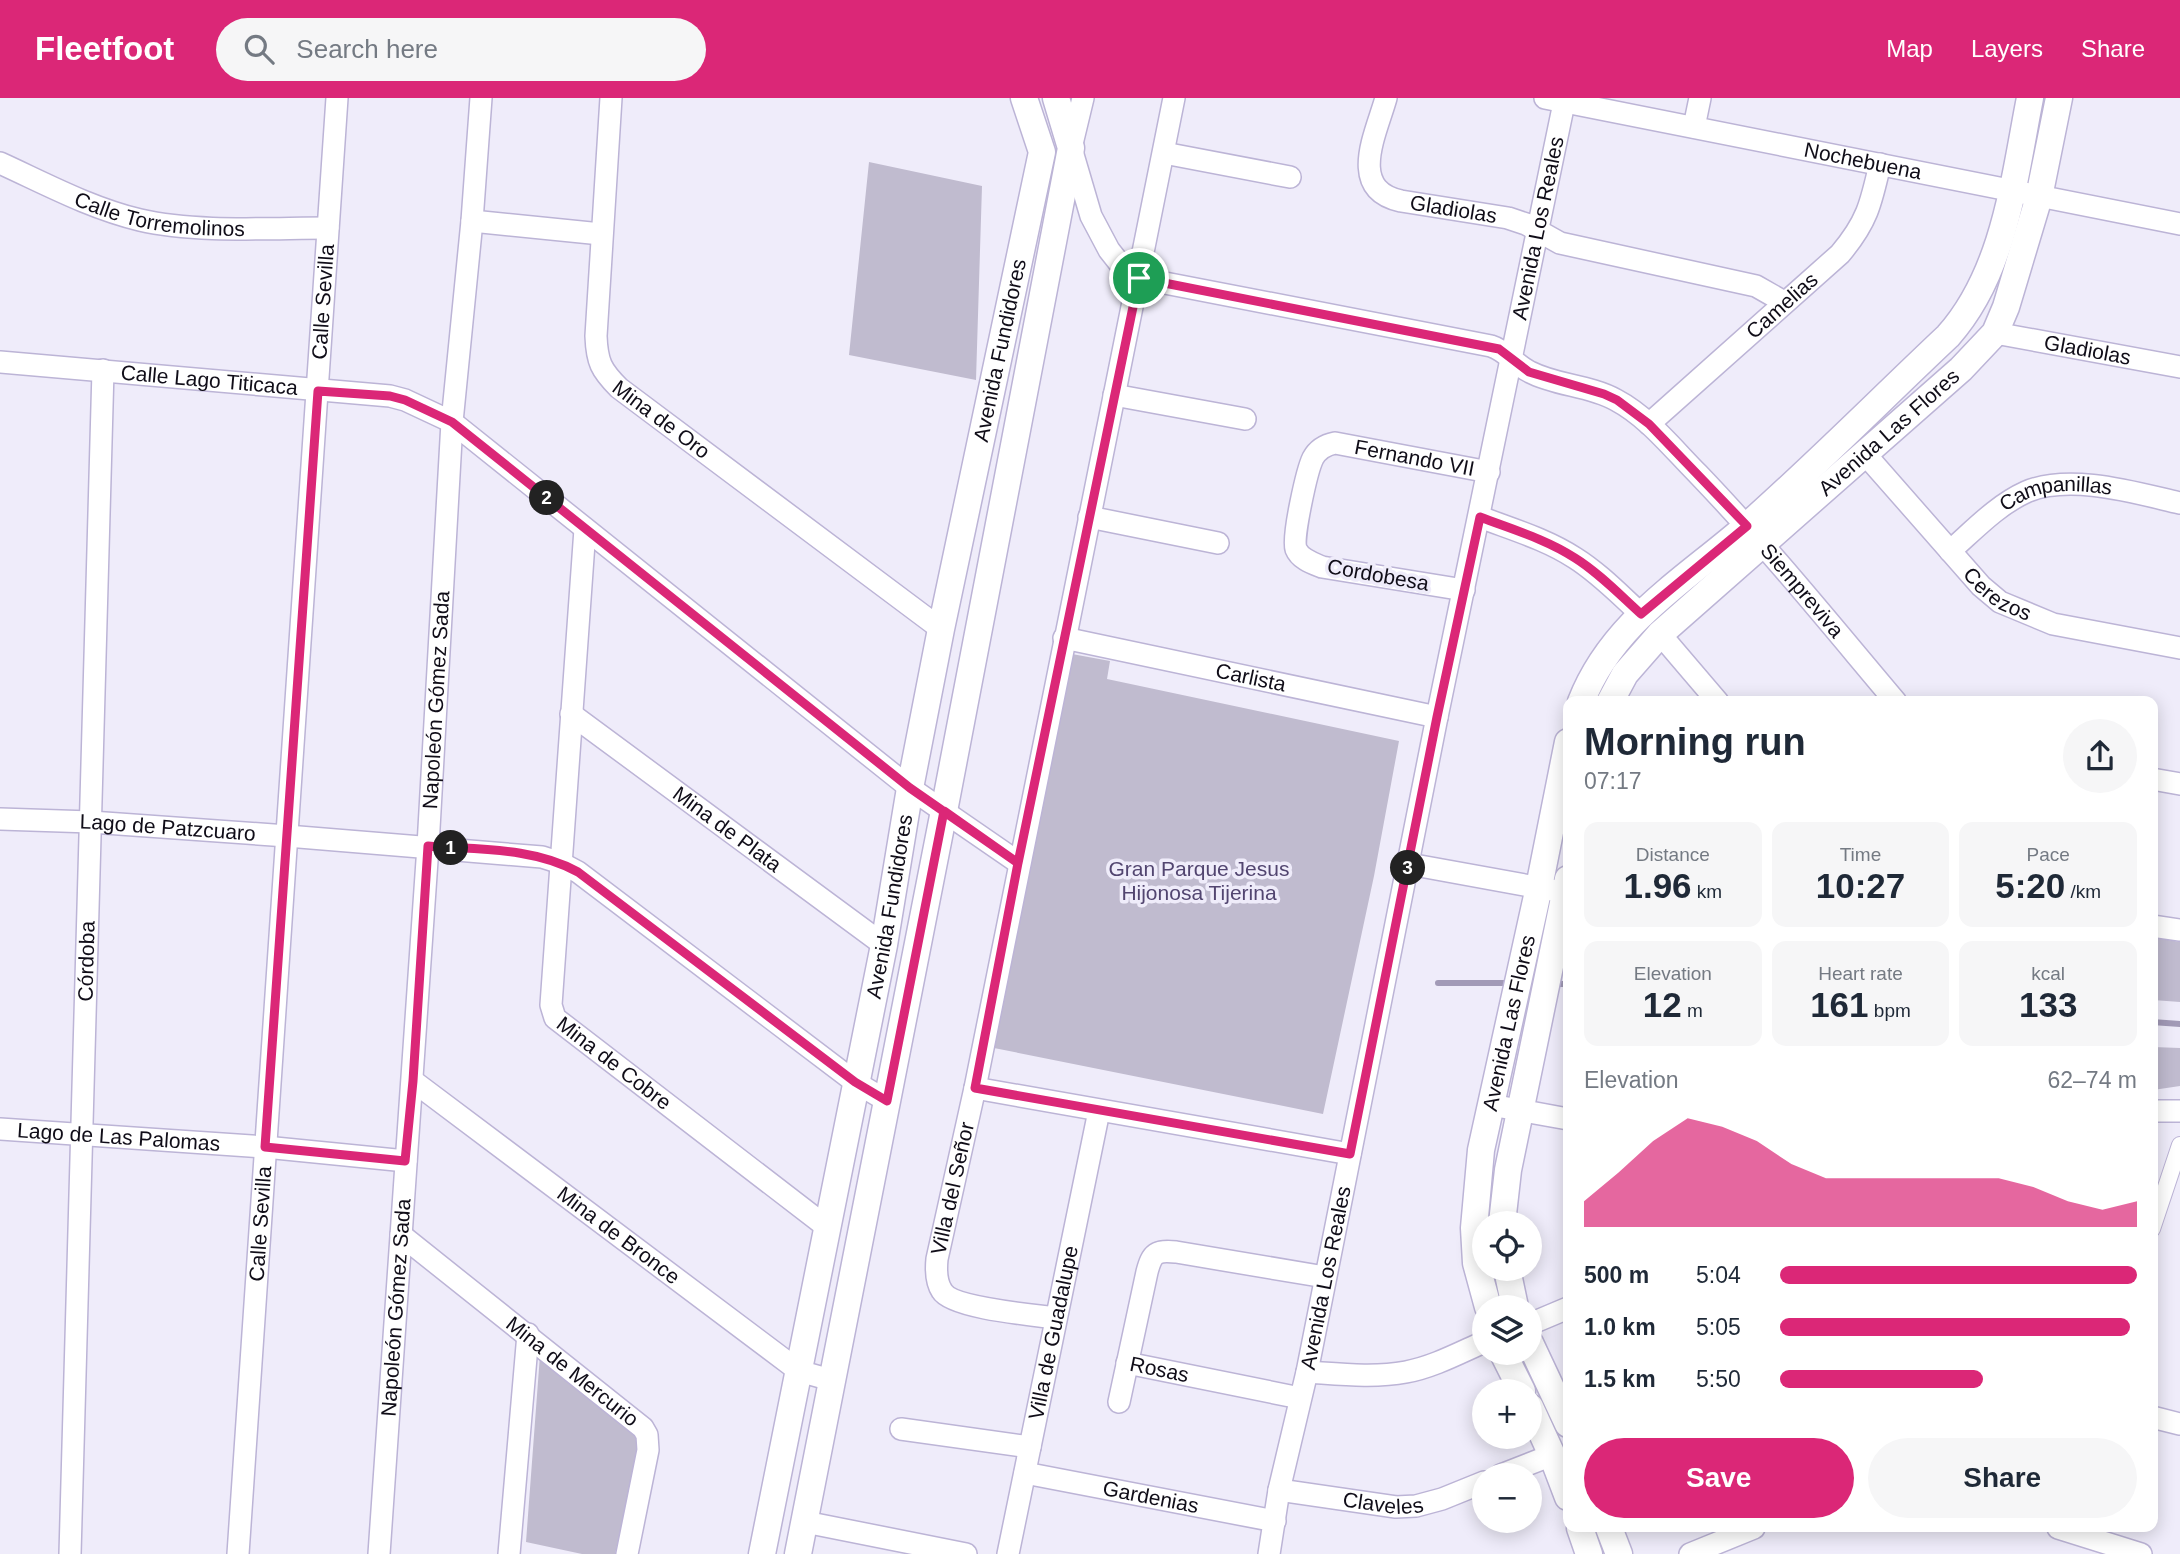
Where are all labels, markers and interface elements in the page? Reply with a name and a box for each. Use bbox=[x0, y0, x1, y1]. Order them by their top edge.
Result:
search box bbox=[216, 18, 706, 81]
text: Fleetfoot bbox=[35, 30, 174, 67]
icon: search bbox=[240, 30, 278, 68]
text: Search here bbox=[296, 34, 438, 64]
text: Map bbox=[1886, 35, 1933, 62]
text: Layers bbox=[1971, 35, 2043, 62]
text: Share bbox=[2081, 35, 2145, 62]
street label: Avenida Los Reales bbox=[1507, 134, 1568, 322]
street label: Nochebuena bbox=[1802, 138, 1924, 184]
street label: Calle Torremolinos bbox=[71, 187, 245, 240]
street label: Gladiolas bbox=[1408, 191, 1499, 227]
street label: Calle Sevilla bbox=[307, 243, 338, 360]
pin bbox=[1109, 248, 1169, 308]
street label: Avenida Fundidores bbox=[969, 257, 1030, 444]
icon: arrive bbox=[1120, 259, 1158, 297]
street label: Camelias bbox=[1741, 268, 1822, 343]
street label: Gladiolas bbox=[2042, 330, 2133, 369]
street label: Calle Lago Titicaca bbox=[120, 361, 299, 399]
street label: Avenida Las Flores bbox=[1814, 364, 1964, 500]
street label: Mina de Oro bbox=[608, 375, 715, 463]
street label: Fernando VII bbox=[1353, 435, 1476, 480]
street label: Campanillas bbox=[1995, 472, 2114, 515]
pin: 2 bbox=[530, 480, 564, 516]
text: 2 bbox=[541, 487, 552, 508]
street label: Siempreviva bbox=[1756, 539, 1849, 642]
street label: Cordobesa bbox=[1326, 554, 1431, 595]
street label: Cerezos bbox=[1959, 562, 2035, 625]
street label: Napoleón Gómez Sada bbox=[418, 590, 453, 810]
street label: Carlista bbox=[1214, 658, 1288, 696]
button: share bbox=[2063, 719, 2137, 793]
text: Morning run bbox=[1584, 721, 1806, 763]
text: 07:17 bbox=[1584, 768, 1642, 794]
street label: Mina de Plata bbox=[669, 781, 786, 876]
street label: Lago de Patzcuaro bbox=[79, 810, 257, 845]
street label: Avenida Fundidores bbox=[862, 813, 916, 1000]
pin: 1 bbox=[434, 830, 468, 866]
text: 1 bbox=[445, 837, 456, 858]
text: Distance bbox=[1636, 844, 1710, 865]
text: Time bbox=[1840, 844, 1881, 865]
text: Pace bbox=[2027, 844, 2070, 865]
pin: 3 bbox=[1390, 850, 1426, 886]
park label: Gran Parque Jesus Hijonosa Tijerina bbox=[1109, 857, 1289, 904]
text: 3 bbox=[1402, 857, 1413, 878]
text: 1.96 bbox=[1623, 866, 1692, 905]
text: 10:27 bbox=[1816, 866, 1905, 905]
text: 5:20 bbox=[1995, 866, 2065, 905]
text: km bbox=[1692, 881, 1722, 902]
text: /km bbox=[2065, 881, 2101, 902]
street label: Córdoba bbox=[73, 920, 99, 1002]
street label: Avenida Las Flores bbox=[1478, 933, 1539, 1113]
text: Elevation bbox=[1634, 963, 1712, 984]
text: Heart rate bbox=[1818, 963, 1903, 984]
text: kcal bbox=[2031, 963, 2065, 984]
text: 12 bbox=[1643, 985, 1682, 1024]
text: 161 bbox=[1810, 985, 1869, 1024]
text: 133 bbox=[2019, 985, 2077, 1024]
text: m bbox=[1682, 1000, 1703, 1021]
text: bpm bbox=[1869, 1000, 1911, 1021]
street label: Mina de Cobre bbox=[552, 1012, 676, 1114]
text: Elevation bbox=[1584, 1067, 1679, 1093]
text: 62–74 m bbox=[2047, 1067, 2137, 1093]
street label: Lago de Las Palomas bbox=[17, 1118, 221, 1155]
street label: Villa del Señor bbox=[926, 1120, 978, 1257]
street label: Calle Sevilla bbox=[245, 1165, 275, 1282]
street label: Mina de Bronce bbox=[553, 1182, 685, 1288]
street label: Avenida Los Reales bbox=[1296, 1184, 1355, 1372]
street label: Napoleón Gómez Sada bbox=[377, 1197, 415, 1417]
map controls bbox=[1472, 1211, 1542, 1533]
button: locate bbox=[1472, 1211, 1542, 1281]
street label: Villa de Guadalupe bbox=[1024, 1243, 1082, 1422]
text: 500 m bbox=[1584, 1262, 1649, 1288]
text: 5:04 bbox=[1696, 1262, 1741, 1288]
button: layers bbox=[1472, 1295, 1542, 1365]
street label: Mina de Mercurio bbox=[502, 1312, 643, 1431]
text: 1.0 km bbox=[1584, 1314, 1656, 1340]
text: 5:05 bbox=[1696, 1314, 1741, 1340]
street label: Rosas bbox=[1128, 1352, 1191, 1386]
text: 1.5 km bbox=[1584, 1366, 1656, 1392]
text: 5:50 bbox=[1696, 1366, 1741, 1392]
button: + bbox=[1472, 1379, 1542, 1449]
button: Save bbox=[1584, 1438, 1854, 1518]
button: Share bbox=[1868, 1438, 2137, 1518]
button: − bbox=[1472, 1463, 1542, 1533]
street label: Gardenias bbox=[1101, 1476, 1201, 1517]
street label: Claveles bbox=[1341, 1487, 1426, 1518]

